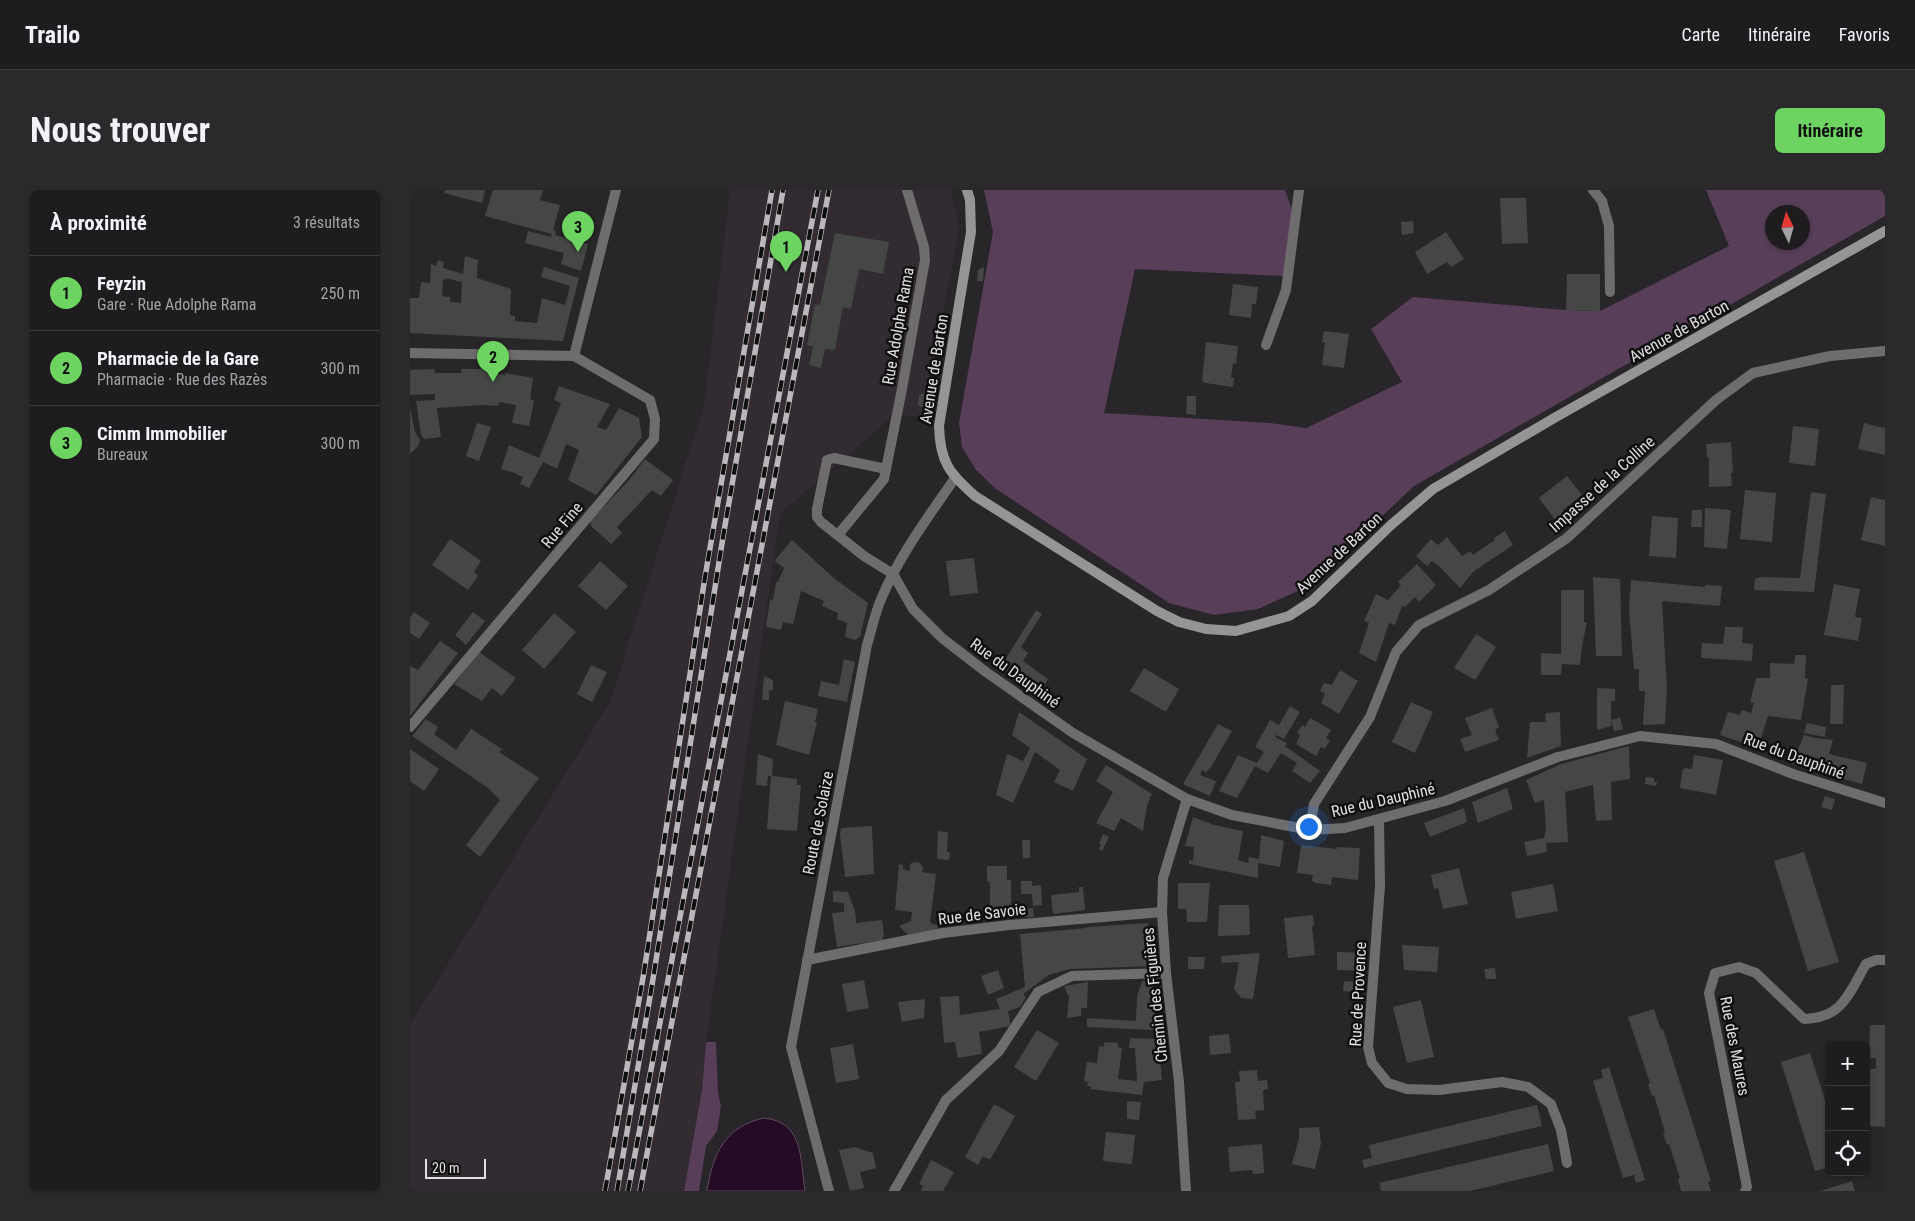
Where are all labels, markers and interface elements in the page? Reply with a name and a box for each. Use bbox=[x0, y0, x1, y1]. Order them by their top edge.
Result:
text: Trailo bbox=[25, 21, 80, 49]
text: Carte bbox=[1681, 24, 1720, 45]
text: Itinéraire bbox=[1748, 24, 1811, 45]
text: Favoris bbox=[1839, 24, 1890, 45]
button: Itinéraire bbox=[1775, 108, 1885, 153]
text: Nous trouver bbox=[30, 110, 210, 151]
north arrow bbox=[1765, 205, 1810, 250]
text: À proximité bbox=[50, 211, 147, 235]
pin: 3 bbox=[562, 211, 594, 252]
text: 3 résultats bbox=[293, 213, 360, 232]
pin: 1 bbox=[770, 231, 802, 272]
street label: Rue Adolphe Rama bbox=[878, 266, 918, 386]
text: Feyzin bbox=[97, 272, 146, 295]
text: 1 bbox=[62, 284, 70, 303]
text: 250 m bbox=[321, 284, 360, 303]
text: Gare · Rue Adolphe Rama bbox=[97, 295, 257, 314]
street label: Avenue de Barton bbox=[1626, 296, 1732, 366]
street label: Avenue de Barton bbox=[916, 313, 952, 425]
pin: 2 bbox=[477, 341, 509, 382]
text: Pharmacie de la Gare bbox=[97, 347, 259, 370]
text: 2 bbox=[62, 359, 70, 378]
text: 300 m bbox=[321, 359, 360, 378]
text: Pharmacie · Rue des Razès bbox=[97, 370, 267, 389]
text: Cimm Immobilier bbox=[97, 422, 227, 445]
street label: Impasse de la Colline bbox=[1546, 432, 1658, 536]
text: 3 bbox=[62, 434, 70, 453]
text: 300 m bbox=[321, 434, 360, 453]
text: Bureaux bbox=[97, 445, 148, 464]
street label: Rue Fine bbox=[537, 498, 587, 552]
street label: Avenue de Barton bbox=[1292, 508, 1386, 598]
street label: Rue du Dauphiné bbox=[967, 634, 1063, 712]
street label: Rue du Dauphiné bbox=[1741, 729, 1847, 783]
street label: Route de Solaize bbox=[799, 770, 837, 876]
street label: Rue du Dauphiné bbox=[1329, 779, 1437, 821]
your location bbox=[1296, 814, 1322, 840]
street label: Rue de Savoie bbox=[937, 899, 1027, 929]
street label: Chemin des Figuières bbox=[1138, 927, 1172, 1063]
street label: Rue de Provence bbox=[1346, 941, 1370, 1047]
street label: Rue des Maures bbox=[1716, 995, 1754, 1097]
map controls bbox=[1825, 1041, 1870, 1176]
button: + bbox=[1825, 1041, 1870, 1086]
button: − bbox=[1825, 1086, 1870, 1131]
button: locate bbox=[1825, 1131, 1870, 1176]
scale bar bbox=[425, 1156, 486, 1179]
text: 20 m bbox=[432, 1160, 460, 1176]

